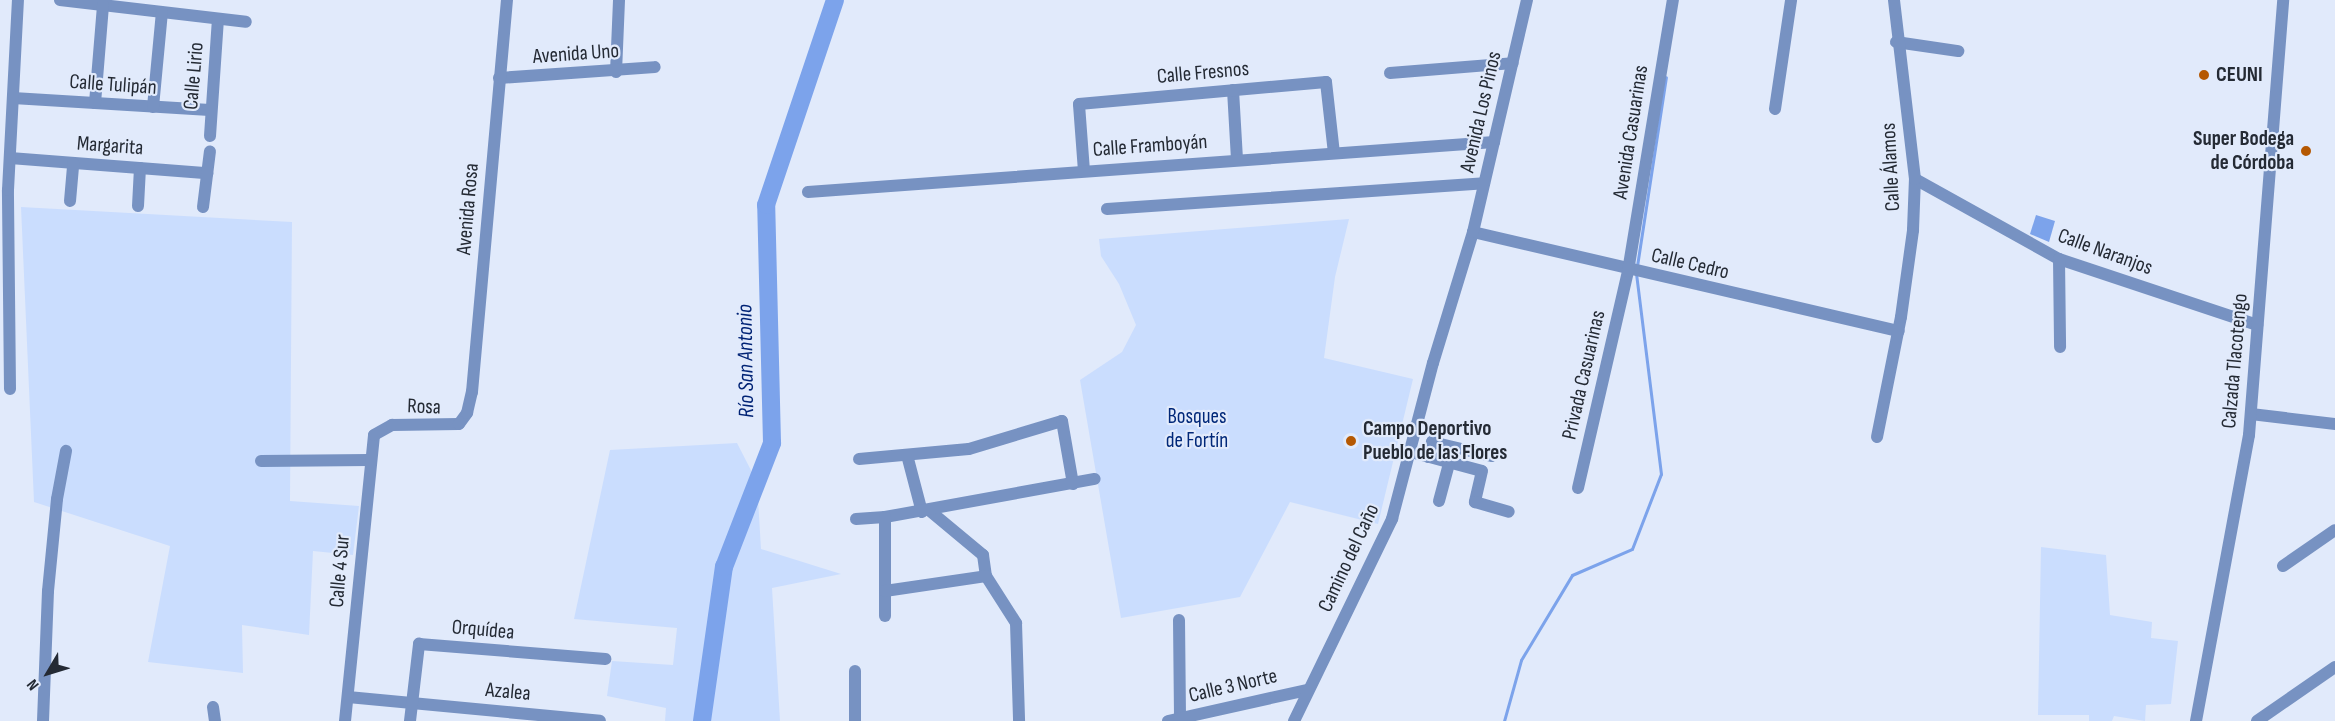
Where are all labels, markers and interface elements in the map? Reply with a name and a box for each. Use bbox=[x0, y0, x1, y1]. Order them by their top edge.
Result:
street label: Avenida Uno bbox=[532, 38, 620, 70]
street label: Calle Lirio bbox=[178, 41, 210, 111]
street label: Avenida Los Pinos bbox=[1455, 49, 1507, 175]
street label: Calle Fresnos bbox=[1156, 56, 1250, 90]
place label: CEUNI bbox=[2216, 62, 2263, 88]
street label: Avenida Casuarinas bbox=[1608, 63, 1654, 201]
marker: CEUNI bbox=[2197, 68, 2211, 82]
street label: Calle Tulipán bbox=[69, 69, 157, 101]
street label: Calle Álamos bbox=[1876, 122, 1906, 212]
place label: Super Bodega de Córdoba bbox=[2193, 126, 2294, 176]
street label: Calle Framboyán bbox=[1092, 129, 1208, 163]
street label: Margarita bbox=[76, 131, 144, 161]
marker: Super Bodega de Córdoba bbox=[2299, 144, 2313, 158]
street label: Avenida Rosa bbox=[451, 162, 485, 256]
street label: Calle Naranjos bbox=[2054, 223, 2156, 281]
street label: Calle Cedro bbox=[1649, 243, 1731, 285]
street label: Calzada Tlacotengo bbox=[2217, 292, 2253, 430]
water label: Río San Antonio bbox=[732, 304, 760, 418]
street label: Privada Casuarinas bbox=[1557, 308, 1611, 442]
street label: Rosa bbox=[407, 394, 441, 420]
park label: Bosques de Fortín bbox=[1166, 404, 1228, 454]
place label: Campo Deportivo Pueblo de las Flores bbox=[1363, 416, 1507, 466]
marker: Campo Deportivo Pueblo de las Flores bbox=[1344, 434, 1358, 448]
street label: Camino del Caño bbox=[1313, 500, 1385, 616]
street label: Calle 4 Sur bbox=[324, 533, 356, 609]
street label: Orquídea bbox=[451, 615, 515, 645]
north arrow bbox=[18, 643, 78, 703]
street label: Calle 3 Norte bbox=[1186, 664, 1280, 708]
text: N bbox=[23, 675, 44, 694]
street label: Azalea bbox=[484, 677, 532, 707]

